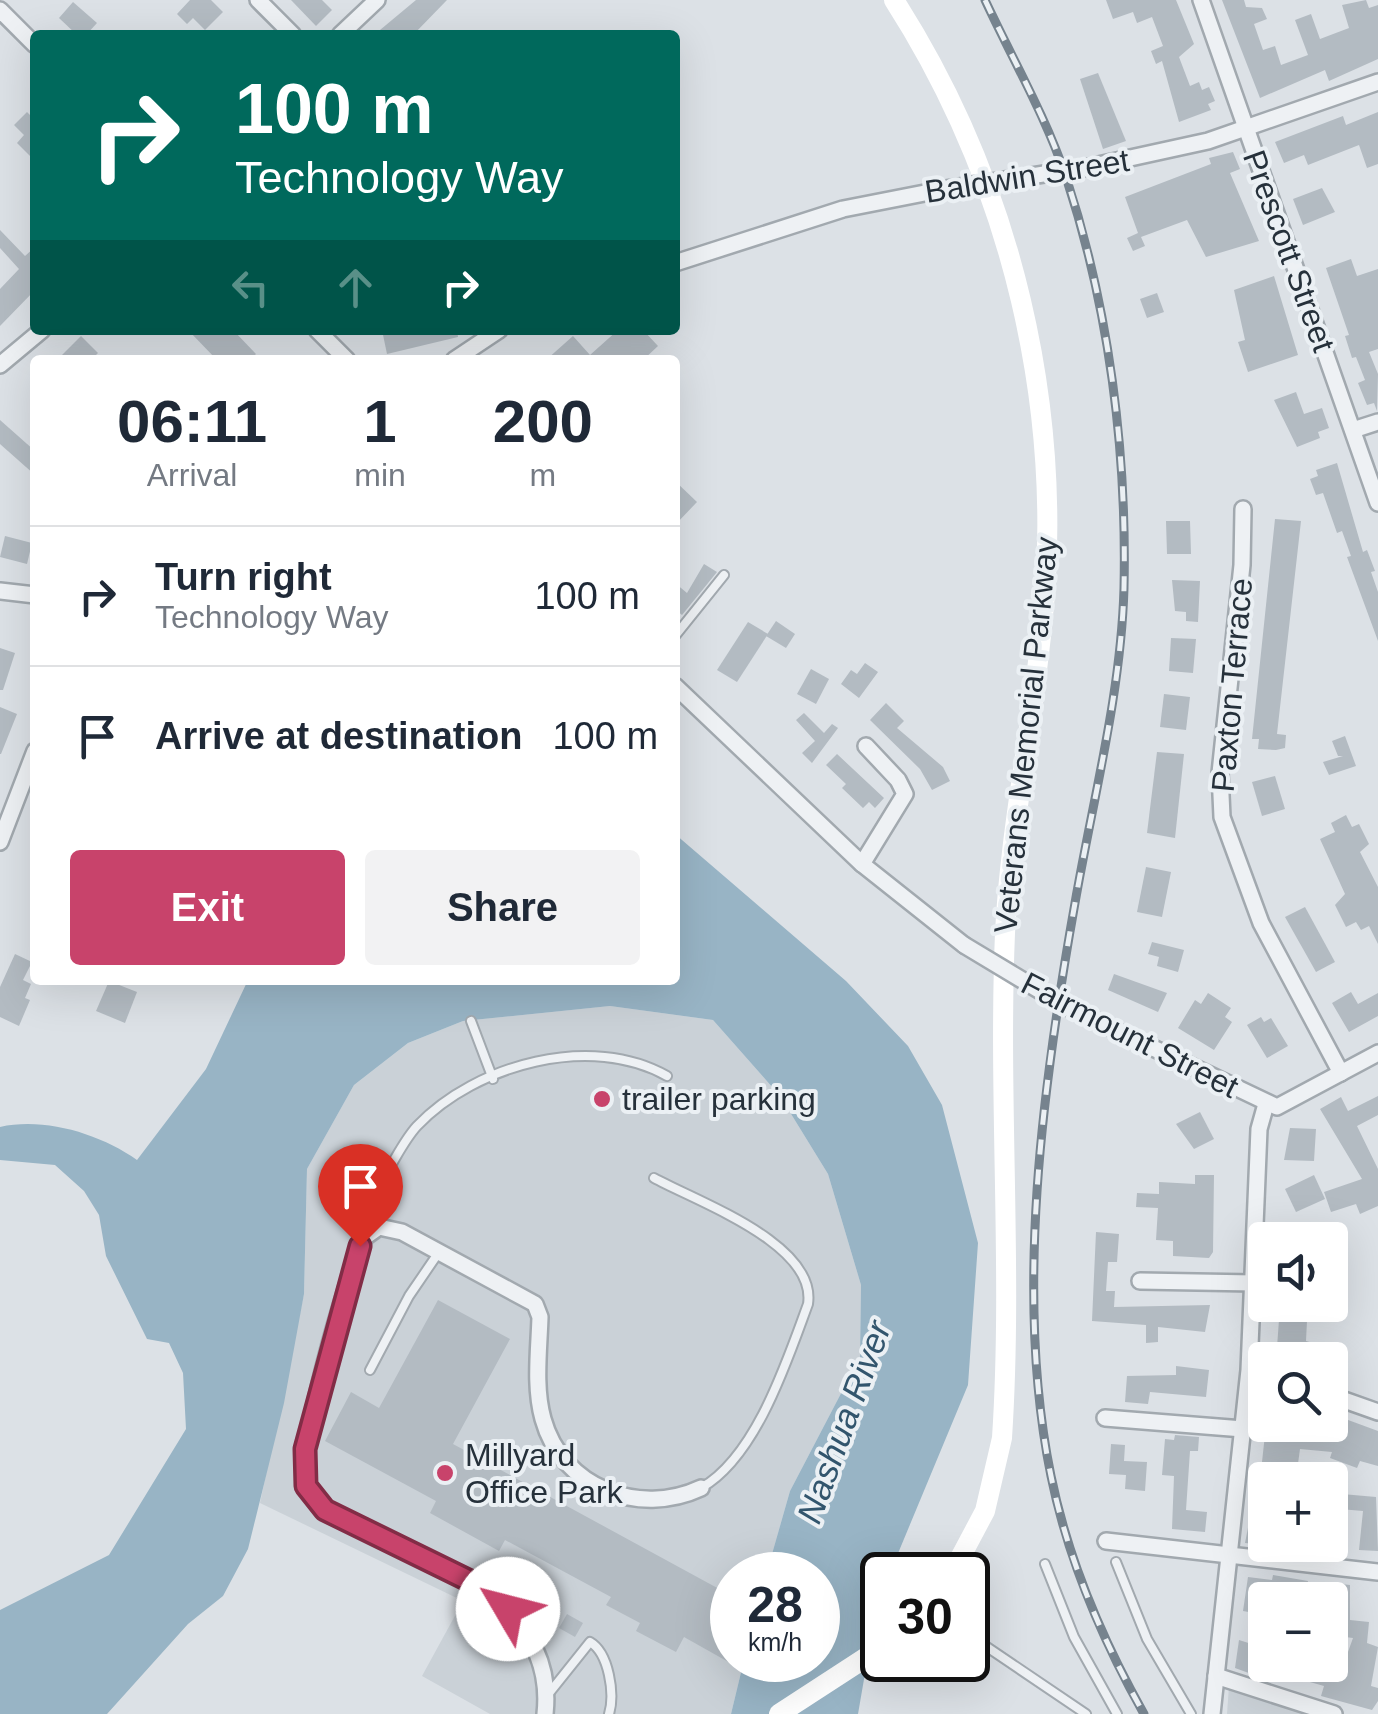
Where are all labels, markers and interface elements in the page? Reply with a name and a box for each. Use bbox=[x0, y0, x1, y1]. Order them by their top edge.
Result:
icon: right bbox=[70, 70, 200, 200]
text: 100 m bbox=[235, 70, 433, 148]
street label: Baldwin Street bbox=[922, 142, 1132, 210]
street label: Prescott Street bbox=[1236, 145, 1342, 357]
text: Technology Way bbox=[235, 152, 564, 203]
icon: left bbox=[223, 260, 278, 315]
icon: ahead bbox=[328, 260, 383, 315]
icon: right bbox=[433, 260, 488, 315]
text: 06:11 bbox=[117, 388, 267, 455]
text: 1 bbox=[363, 388, 397, 455]
text: 200 bbox=[493, 388, 593, 455]
text: Arrival bbox=[147, 457, 237, 493]
text: min bbox=[354, 457, 406, 493]
text: m bbox=[530, 457, 556, 493]
street label: Veterans Memorial Parkway bbox=[987, 535, 1065, 935]
text: Turn right bbox=[155, 556, 332, 598]
icon: right bbox=[70, 569, 125, 624]
text: 100 m bbox=[534, 575, 640, 617]
street label: Paxton Terrace bbox=[1205, 577, 1259, 793]
text: Technology Way bbox=[155, 599, 389, 635]
icon: arrive bbox=[70, 709, 125, 764]
text: Arrive at destination bbox=[155, 715, 522, 757]
text: 100 m bbox=[552, 715, 658, 757]
button: Exit bbox=[70, 850, 345, 965]
button: Share bbox=[365, 850, 640, 965]
street label: Fairmount Street bbox=[1016, 965, 1244, 1105]
place label: trailer parking bbox=[622, 1081, 816, 1117]
marker: trailer parking bbox=[591, 1088, 613, 1110]
pin bbox=[318, 1144, 403, 1247]
icon: arrive bbox=[333, 1159, 388, 1214]
map controls bbox=[1248, 1222, 1348, 1682]
button: sound bbox=[1248, 1222, 1348, 1322]
water label: Nashua River bbox=[789, 1314, 899, 1528]
button: search bbox=[1248, 1342, 1348, 1442]
place label: Millyard Office Park bbox=[465, 1437, 624, 1510]
marker: Millyard Office Park bbox=[434, 1462, 456, 1484]
button: + bbox=[1248, 1462, 1348, 1562]
speed limit sign: 30 bbox=[860, 1552, 990, 1682]
position arrow bbox=[456, 1557, 560, 1661]
text: 28 bbox=[747, 1577, 803, 1633]
button: − bbox=[1248, 1582, 1348, 1682]
text: km/h bbox=[748, 1628, 802, 1656]

